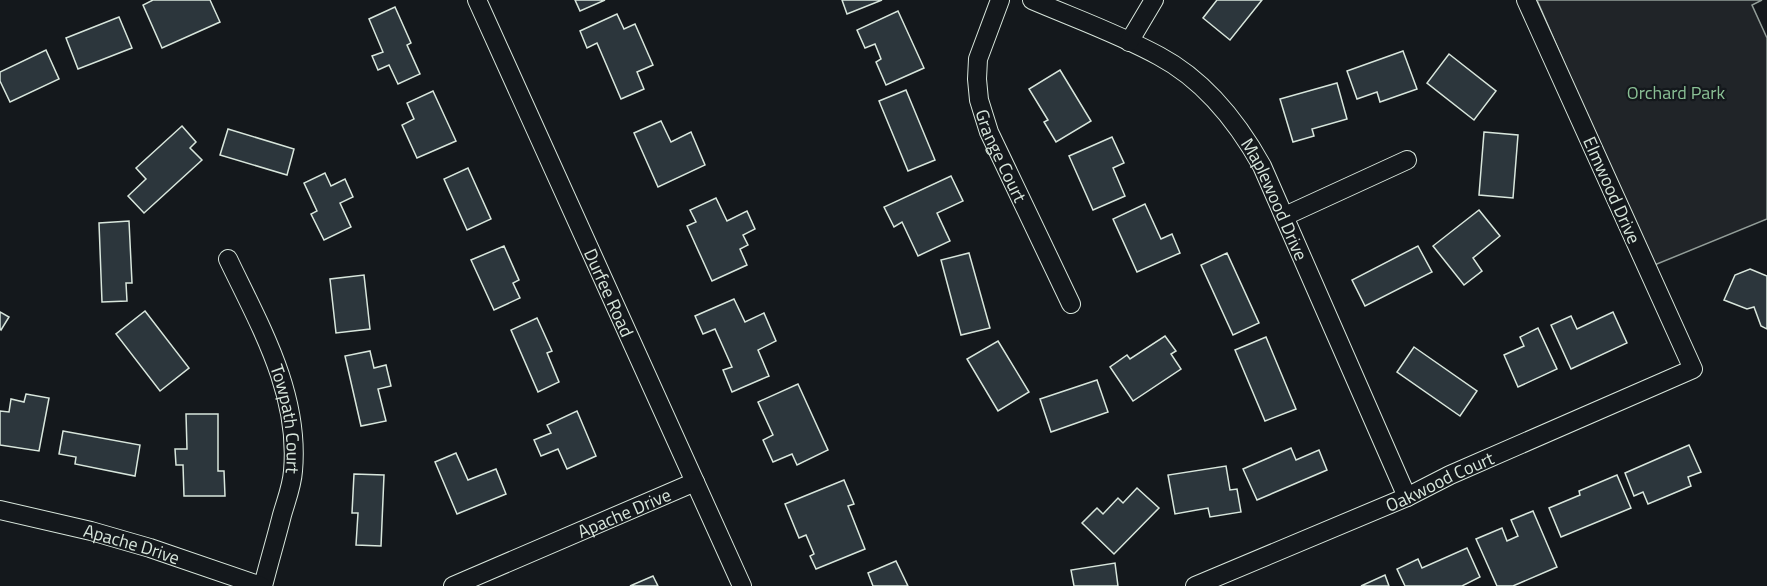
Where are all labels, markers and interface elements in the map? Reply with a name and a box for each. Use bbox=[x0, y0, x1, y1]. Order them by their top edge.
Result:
park label: Orchard Park bbox=[1627, 79, 1726, 106]
street label: Grange Court bbox=[969, 106, 1034, 207]
street label: Maplewood Drive bbox=[1235, 132, 1315, 265]
street label: Elmwood Drive bbox=[1576, 132, 1648, 248]
street label: Durfee Road bbox=[578, 244, 641, 341]
street label: Towpath Court bbox=[264, 361, 307, 475]
street label: Oakwood Court bbox=[1381, 444, 1498, 518]
street label: Apache Drive bbox=[573, 481, 675, 545]
street label: Apache Drive bbox=[81, 516, 184, 571]

